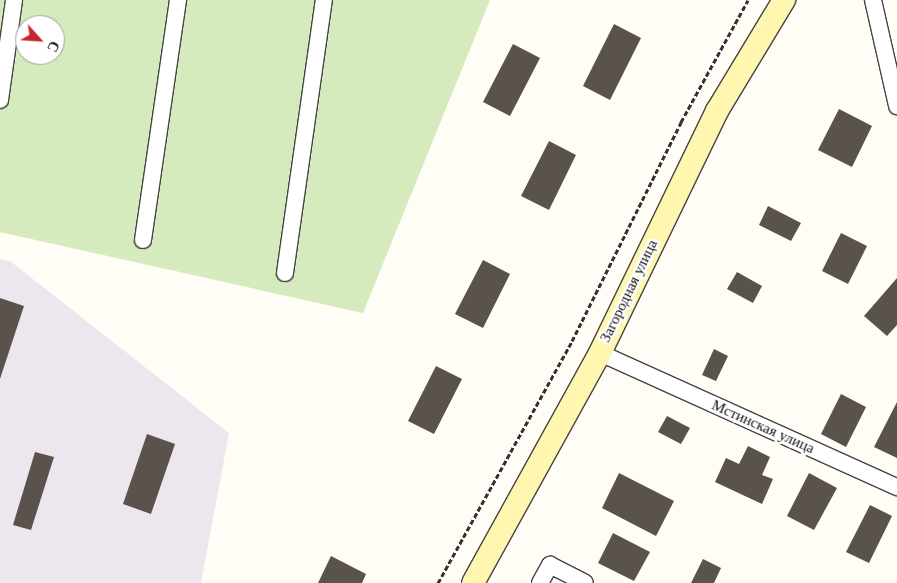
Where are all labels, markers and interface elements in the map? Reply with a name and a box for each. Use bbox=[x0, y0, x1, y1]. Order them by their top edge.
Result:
north arrow bbox=[15, 15, 65, 65]
text: С bbox=[44, 39, 62, 54]
street label: Загородная улица bbox=[596, 237, 662, 345]
street label: Мстинская улица bbox=[709, 396, 817, 458]

